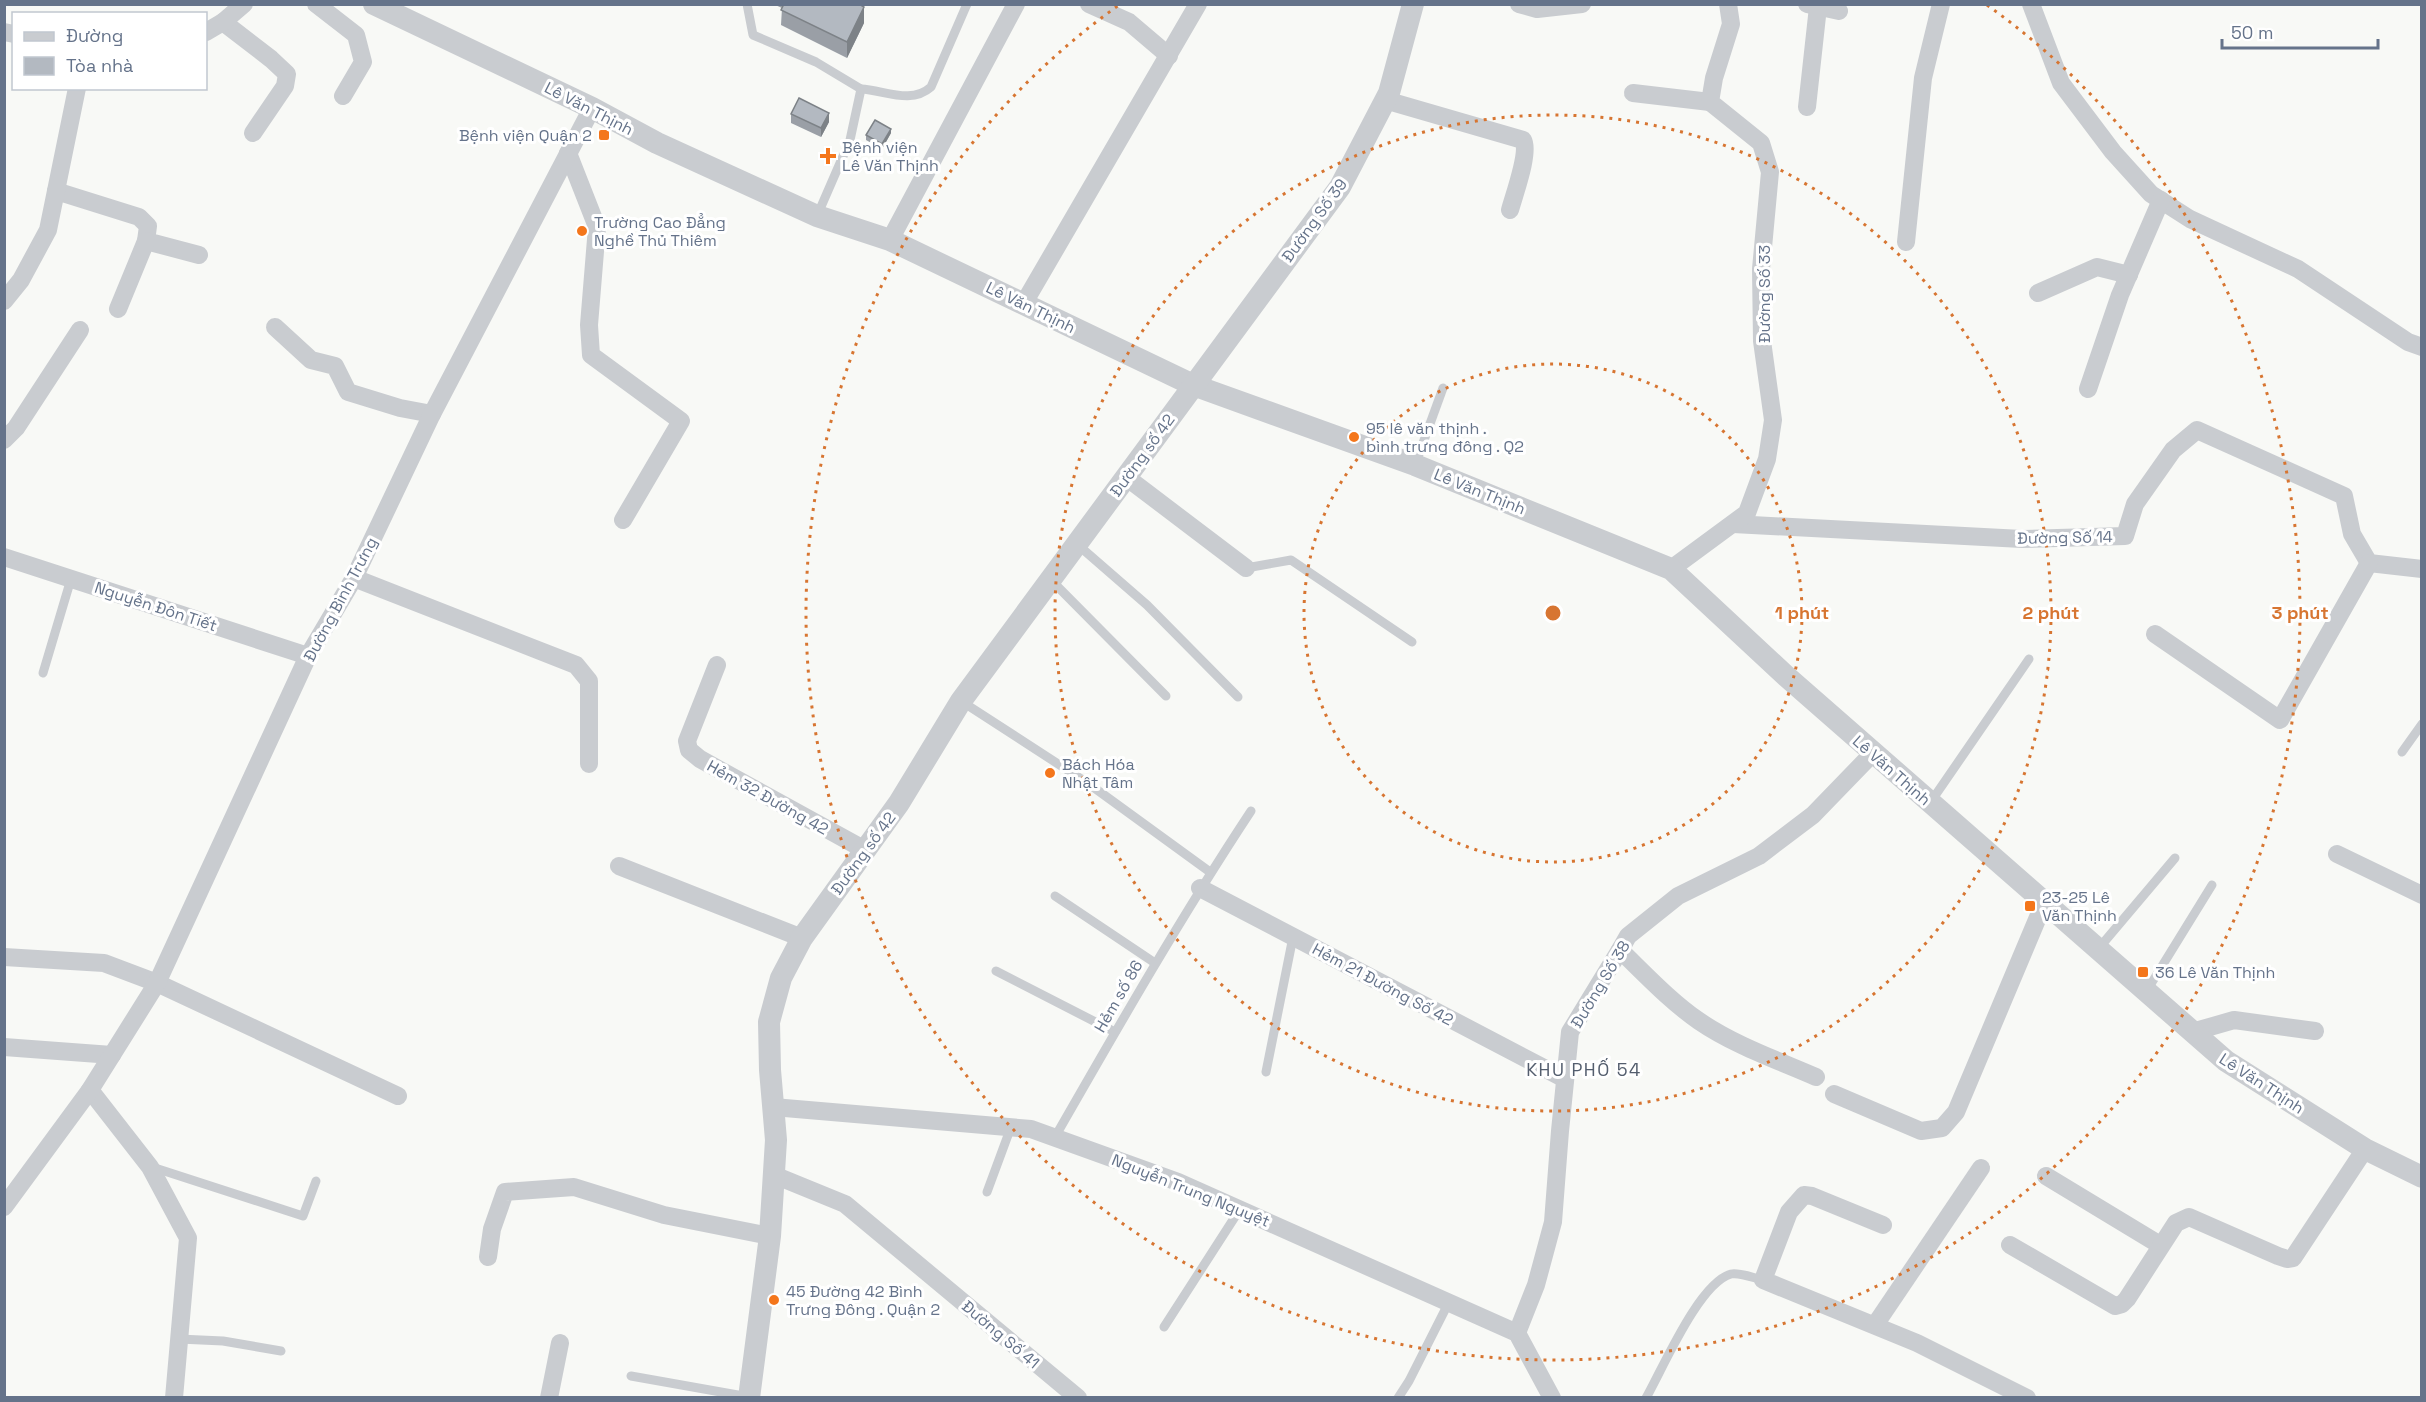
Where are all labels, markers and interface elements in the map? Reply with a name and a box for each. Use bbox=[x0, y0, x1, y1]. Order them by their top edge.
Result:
legend bbox=[12, 12, 207, 90]
scale bar bbox=[2222, 12, 2378, 50]
text: 50 m bbox=[2231, 21, 2273, 44]
text: Đường bbox=[66, 24, 123, 47]
text: Tòa nhà bbox=[66, 54, 133, 77]
street label: Lê Văn Thịnh bbox=[541, 77, 637, 140]
place label: Bệnh viện Quận 2 bbox=[459, 125, 592, 146]
marker: Bệnh viện Quận 2 bbox=[597, 128, 611, 142]
place label: Bệnh viện Lê Văn Thịnh bbox=[842, 137, 939, 176]
marker: Bệnh viện Lê Văn Thịnh bbox=[819, 147, 837, 165]
street label: Đường Số 39 bbox=[1277, 174, 1352, 266]
place label: Trường Cao Đẳng Nghề Thủ Thiêm bbox=[594, 212, 726, 251]
marker: Trường Cao Đẳng Nghề Thủ Thiêm bbox=[575, 224, 589, 238]
street label: Đường Số 33 bbox=[1754, 245, 1775, 343]
street label: Lê Văn Thịnh bbox=[983, 277, 1079, 338]
street label: Đường số 42 bbox=[1105, 410, 1179, 501]
place label: 95 lê văn thịnh . bình trưng đông . Q2 bbox=[1366, 418, 1524, 457]
marker: 95 lê văn thịnh . bình trưng đông . Q2 bbox=[1347, 430, 1361, 444]
street label: Lê Văn Thịnh bbox=[1431, 464, 1529, 519]
street label: Đường Số 14 bbox=[2017, 526, 2113, 549]
street label: Đường Bình Trưng bbox=[299, 533, 382, 665]
street label: Nguyễn Đôn Tiết bbox=[92, 577, 220, 636]
text: 1 phút bbox=[1775, 601, 1829, 624]
text: 2 phút bbox=[2023, 601, 2080, 624]
text: 3 phút bbox=[2271, 601, 2329, 624]
centre of rings bbox=[1543, 603, 1563, 623]
street label: Lê Văn Thịnh bbox=[1848, 731, 1935, 810]
place label: Bách Hóa Nhật Tâm bbox=[1062, 754, 1135, 793]
street label: Hẻm 32 Đường 42 bbox=[703, 755, 832, 840]
marker: Bách Hóa Nhật Tâm bbox=[1043, 766, 1057, 780]
street label: Đường số 42 bbox=[826, 808, 900, 899]
place label: 23-25 Lê Văn Thịnh bbox=[2042, 887, 2117, 926]
marker: 23-25 Lê Văn Thịnh bbox=[2023, 899, 2037, 913]
street label: Đường Số 38 bbox=[1566, 937, 1635, 1032]
street label: Hẻm 21 Đường Số 42 bbox=[1309, 938, 1457, 1031]
street label: Hẻm số 86 bbox=[1089, 956, 1148, 1036]
place label: 36 Lê Văn Thịnh bbox=[2155, 962, 2275, 983]
marker: 36 Lê Văn Thịnh bbox=[2136, 965, 2150, 979]
street label: Lê Văn Thịnh bbox=[2215, 1048, 2308, 1119]
district label: KHU PHỐ 54 bbox=[1526, 1058, 1642, 1081]
street label: Nguyễn Trung Nguyệt bbox=[1109, 1149, 1273, 1232]
place label: 45 Đường 42 Bình Trưng Đông . Quận 2 bbox=[786, 1281, 940, 1320]
marker: 45 Đường 42 Bình Trưng Đông . Quận 2 bbox=[767, 1293, 781, 1307]
street label: Đường Số 41 bbox=[957, 1296, 1044, 1373]

